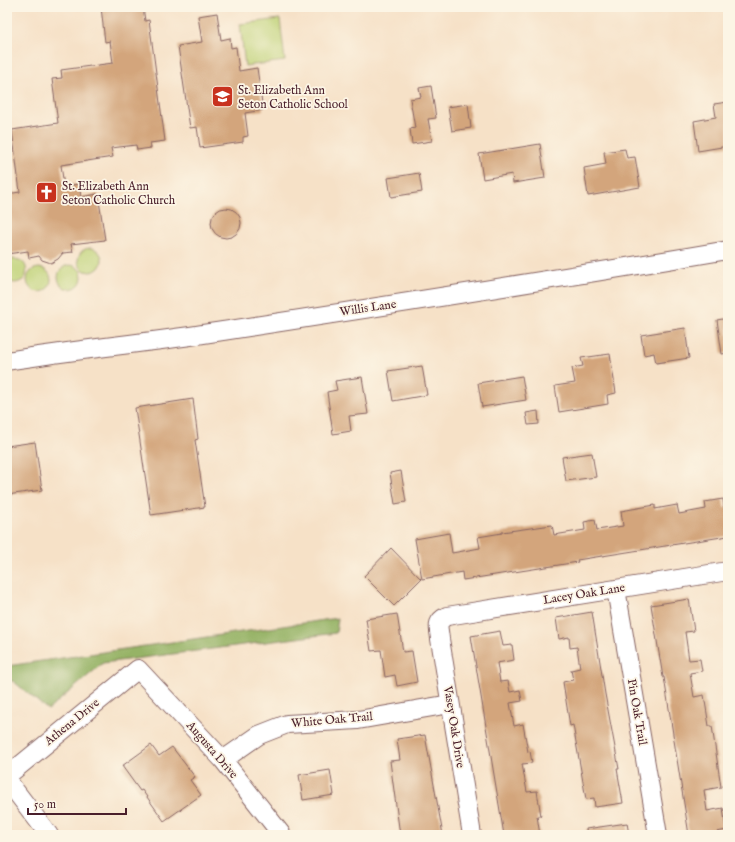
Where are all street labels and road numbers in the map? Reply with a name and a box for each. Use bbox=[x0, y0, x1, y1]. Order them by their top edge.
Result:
street label: Willis Lane bbox=[339, 297, 398, 319]
street label: Lacey Oak Lane bbox=[542, 580, 626, 608]
street label: Pin Oak Trail bbox=[624, 678, 650, 747]
street label: Vasey Oak Drive bbox=[440, 684, 468, 769]
street label: Athena Drive bbox=[41, 695, 103, 749]
street label: White Oak Trail bbox=[291, 709, 374, 731]
street label: Augusta Drive bbox=[182, 717, 241, 782]

